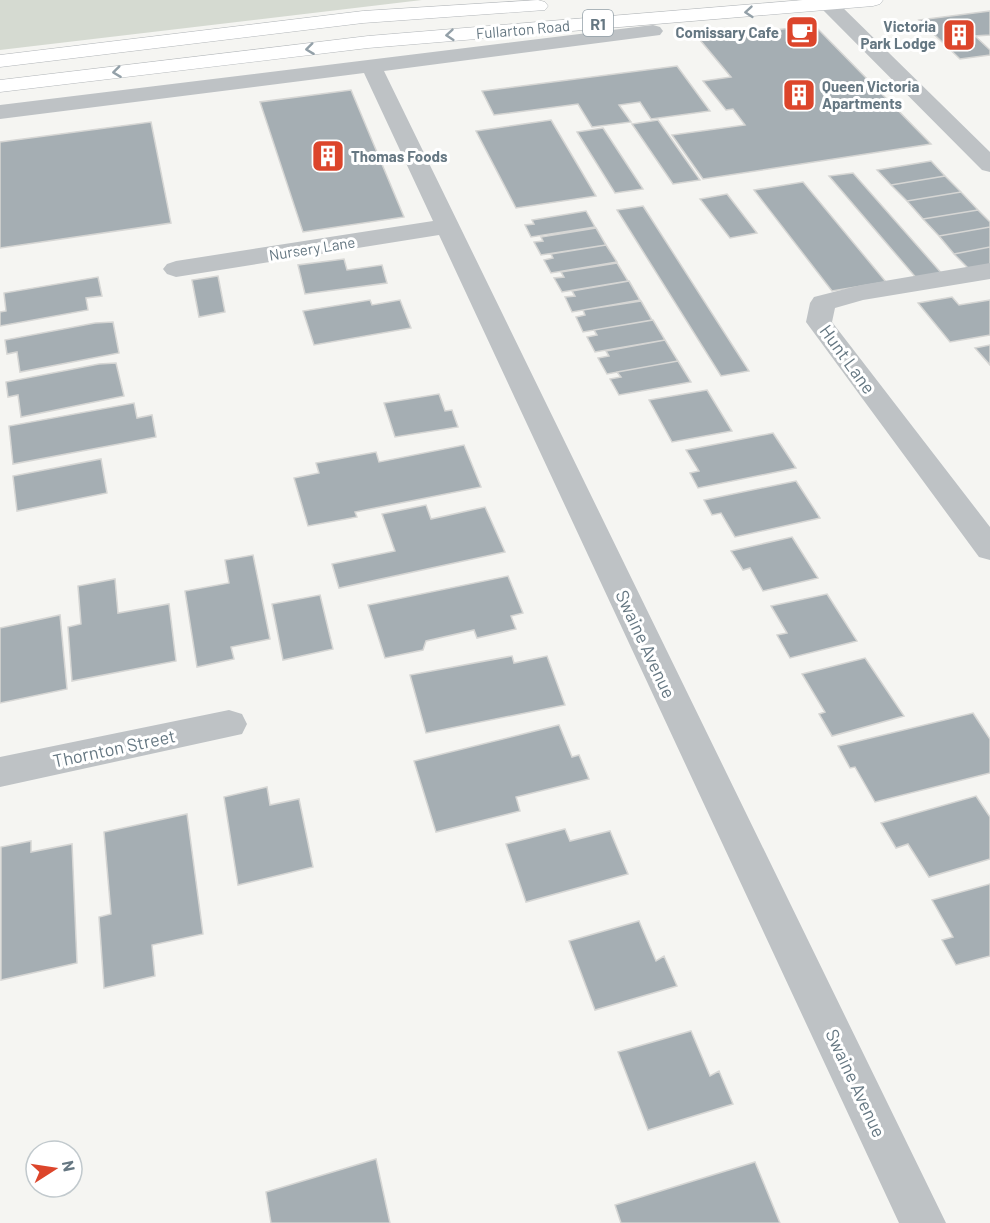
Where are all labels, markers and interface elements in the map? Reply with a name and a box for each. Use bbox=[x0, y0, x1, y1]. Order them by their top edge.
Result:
one-way arrow bbox=[745, 5, 754, 18]
road number: R1 bbox=[583, 10, 613, 36]
cafe icon: Comissary Cafe bbox=[784, 14, 820, 50]
street label: Fullarton Road bbox=[475, 16, 571, 42]
place label: Victoria Park Lodge bbox=[861, 17, 936, 52]
building icon: Victoria Park Lodge bbox=[941, 17, 977, 53]
place label: Comissary Cafe bbox=[675, 23, 779, 41]
one-way arrow bbox=[446, 28, 455, 41]
one-way arrow bbox=[306, 42, 315, 54]
one-way arrow bbox=[112, 65, 121, 78]
building icon: Queen Victoria Apartments bbox=[781, 77, 817, 113]
place label: Queen Victoria Apartments bbox=[822, 77, 919, 112]
building icon: Thomas Foods bbox=[310, 138, 346, 174]
place label: Thomas Foods bbox=[351, 147, 448, 165]
street label: Nursery Lane bbox=[268, 232, 356, 264]
street label: Hunt Lane bbox=[816, 320, 880, 398]
street label: Swaine Avenue bbox=[611, 586, 681, 702]
street label: Thornton Street bbox=[51, 724, 177, 772]
street label: Swaine Avenue bbox=[821, 1025, 891, 1141]
north arrow bbox=[24, 1139, 84, 1199]
text: N bbox=[59, 1159, 80, 1173]

